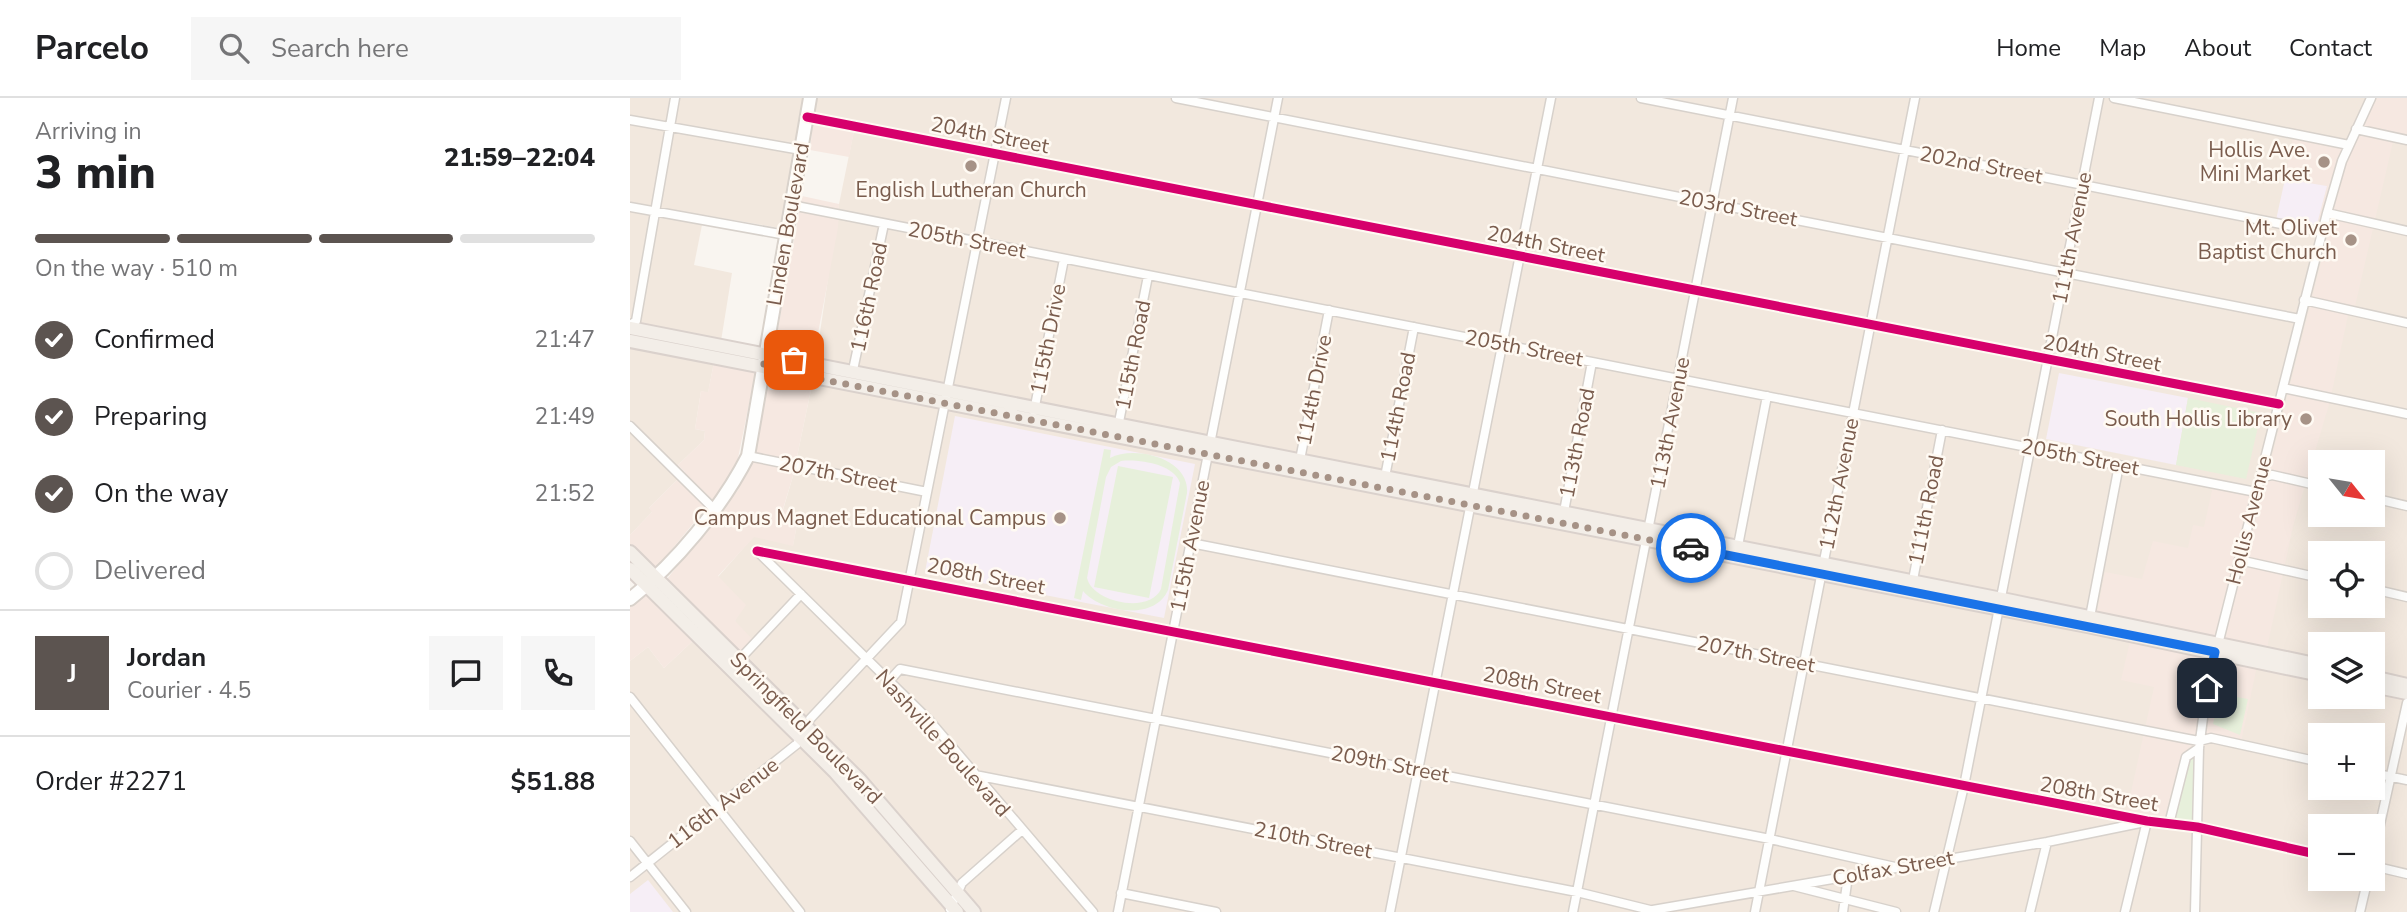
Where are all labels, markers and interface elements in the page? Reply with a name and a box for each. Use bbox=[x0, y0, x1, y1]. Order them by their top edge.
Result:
search box bbox=[191, 17, 681, 80]
text: Parcelo bbox=[35, 26, 149, 71]
icon: search bbox=[215, 29, 253, 67]
text: Search here bbox=[271, 31, 409, 66]
text: Home bbox=[1996, 32, 2061, 64]
text: Map bbox=[2099, 32, 2146, 64]
text: About bbox=[2184, 32, 2251, 64]
text: Contact bbox=[2289, 32, 2372, 64]
street label: 204th Street bbox=[929, 110, 1052, 160]
text: Arriving in bbox=[35, 116, 142, 147]
place label: Hollis Ave. Mini Market bbox=[2200, 136, 2311, 188]
street label: 202nd Street bbox=[1917, 139, 2045, 191]
text: 21:59–22:04 bbox=[444, 140, 595, 175]
street label: Linden Boulevard bbox=[760, 140, 816, 308]
text: 3 min bbox=[35, 141, 156, 204]
marker: Hollis Ave. Mini Market bbox=[2316, 154, 2332, 170]
marker: English Lutheran Church bbox=[963, 158, 979, 174]
street label: 111th Avenue bbox=[2045, 170, 2099, 306]
place label: English Lutheran Church bbox=[855, 176, 1087, 204]
street label: 203rd Street bbox=[1676, 183, 1800, 233]
place label: Mt. Olivet Baptist Church bbox=[2198, 214, 2338, 266]
street label: 205th Street bbox=[906, 215, 1029, 265]
street label: 204th Street bbox=[1485, 219, 1608, 269]
marker: Mt. Olivet Baptist Church bbox=[2343, 232, 2359, 248]
street label: 116th Road bbox=[844, 240, 894, 354]
text: On the way · 510 m bbox=[35, 253, 238, 284]
street label: 115th Drive bbox=[1024, 281, 1072, 397]
street label: 115th Road bbox=[1109, 298, 1157, 412]
icon: check bbox=[35, 321, 73, 359]
text: Confirmed bbox=[94, 322, 215, 357]
street label: 205th Street bbox=[1463, 323, 1586, 373]
text: 21:47 bbox=[535, 324, 595, 355]
street label: 204th Street bbox=[2041, 328, 2164, 378]
pin bbox=[764, 330, 824, 390]
street label: 114th Drive bbox=[1290, 332, 1338, 448]
icon: bag bbox=[775, 341, 813, 379]
street label: 114th Road bbox=[1374, 350, 1422, 464]
street label: 113th Avenue bbox=[1643, 355, 1697, 491]
street label: 113th Road bbox=[1553, 386, 1601, 500]
icon: check bbox=[35, 398, 73, 436]
text: Preparing bbox=[94, 399, 207, 434]
text: 21:49 bbox=[535, 401, 595, 432]
place label: South Hollis Library bbox=[2104, 405, 2292, 433]
marker: South Hollis Library bbox=[2298, 411, 2314, 427]
street label: 112th Avenue bbox=[1812, 416, 1866, 552]
street label: 205th Street bbox=[2019, 432, 2142, 482]
street label: 207th Street bbox=[777, 449, 900, 499]
north arrow bbox=[2308, 450, 2385, 527]
map controls bbox=[2308, 450, 2385, 891]
street label: 111th Road bbox=[1902, 453, 1950, 567]
street label: Hollis Avenue bbox=[2219, 453, 2279, 587]
icon: check bbox=[35, 475, 73, 513]
text: On the way bbox=[94, 476, 228, 511]
text: 21:52 bbox=[535, 478, 595, 509]
street label: 115th Avenue bbox=[1163, 478, 1217, 614]
place label: Campus Magnet Educational Campus bbox=[694, 504, 1046, 532]
marker: Campus Magnet Educational Campus bbox=[1052, 510, 1068, 526]
courier bbox=[1656, 513, 1726, 583]
icon: car bbox=[1672, 529, 1710, 567]
button: locate bbox=[2308, 541, 2385, 618]
street label: 208th Street bbox=[925, 551, 1048, 601]
text: Delivered bbox=[94, 553, 206, 588]
street label: 207th Street bbox=[1695, 629, 1818, 679]
button: layers bbox=[2308, 632, 2385, 709]
button: chat bbox=[429, 636, 503, 710]
button: phone bbox=[521, 636, 595, 710]
text: Jordan bbox=[127, 640, 206, 675]
street label: Springfield Boulevard bbox=[724, 646, 888, 810]
text: J bbox=[67, 656, 77, 691]
pin bbox=[2177, 658, 2237, 718]
street label: 208th Street bbox=[1481, 660, 1604, 710]
street label: Nashville Boulevard bbox=[869, 663, 1017, 823]
icon: home bbox=[2188, 669, 2226, 707]
text: Courier · 4.5 bbox=[127, 675, 251, 706]
button: + bbox=[2308, 723, 2385, 800]
street label: 209th Street bbox=[1329, 739, 1452, 789]
street label: 116th Avenue bbox=[662, 751, 784, 855]
text: Order #2271 bbox=[35, 764, 187, 799]
text: $51.88 bbox=[511, 764, 595, 799]
street label: 208th Street bbox=[2038, 770, 2161, 818]
button: − bbox=[2308, 814, 2385, 891]
street label: 210th Street bbox=[1252, 815, 1375, 865]
street label: Colfax Street bbox=[1830, 843, 1957, 892]

